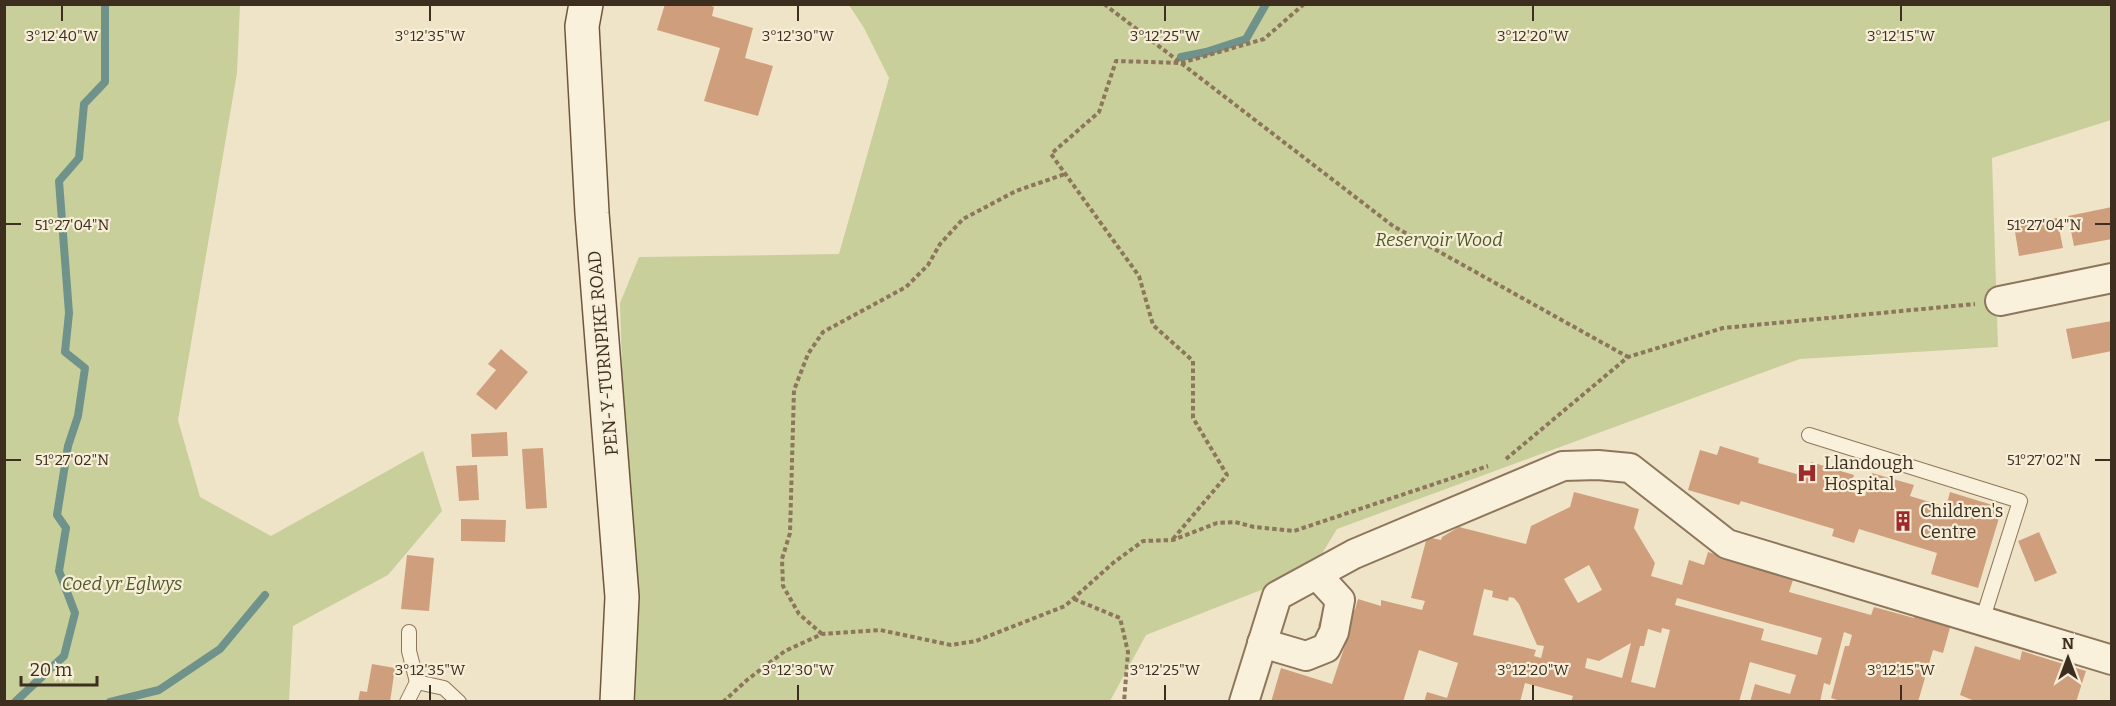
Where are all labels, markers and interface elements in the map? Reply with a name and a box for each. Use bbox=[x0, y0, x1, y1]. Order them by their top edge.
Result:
text: 3°12'40"W bbox=[26, 27, 99, 45]
text: 3°12'35"W bbox=[395, 27, 466, 45]
text: 3°12'30"W bbox=[762, 27, 835, 45]
text: 3°12'25"W bbox=[1130, 27, 1201, 45]
text: 3°12'20"W bbox=[1497, 27, 1570, 45]
text: 3°12'15"W bbox=[1867, 27, 1936, 45]
text: 51°27'04"N bbox=[35, 216, 110, 234]
text: 51°27'04"N bbox=[2007, 216, 2082, 234]
park label: Reservoir Wood bbox=[1375, 229, 1503, 251]
street label: PEN-Y-TURNPIKE ROAD bbox=[583, 250, 623, 456]
text: 51°27'02"N bbox=[35, 451, 109, 469]
text: 51°27'02"N bbox=[2007, 451, 2081, 469]
place label: Llandough Hospital bbox=[1824, 452, 1913, 495]
hospital icon: Llandough Hospital bbox=[1795, 461, 1819, 485]
place label: Children's Centre bbox=[1920, 500, 2003, 543]
building icon: Children's Centre bbox=[1891, 509, 1915, 533]
park label: Coed yr Eglwys bbox=[62, 573, 183, 595]
north arrow bbox=[2038, 628, 2098, 688]
text: N bbox=[2062, 634, 2074, 653]
scale bar bbox=[21, 649, 98, 687]
text: 20 m bbox=[30, 659, 72, 681]
text: 3°12'35"W bbox=[395, 661, 466, 679]
text: 3°12'30"W bbox=[762, 661, 835, 679]
text: 3°12'25"W bbox=[1130, 661, 1201, 679]
text: 3°12'20"W bbox=[1497, 661, 1570, 679]
text: 3°12'15"W bbox=[1867, 661, 1936, 679]

